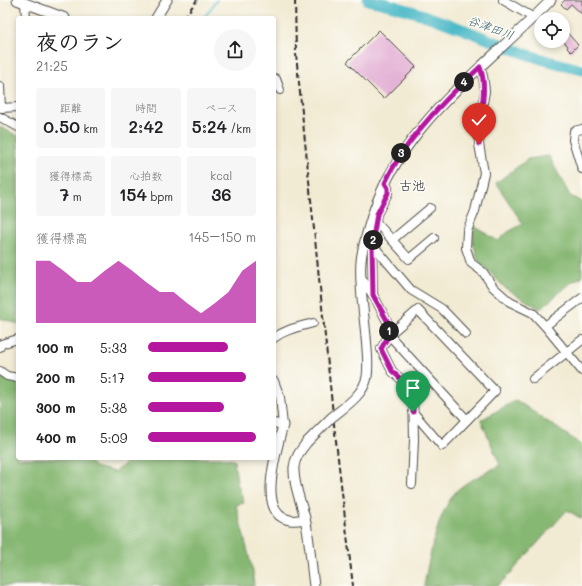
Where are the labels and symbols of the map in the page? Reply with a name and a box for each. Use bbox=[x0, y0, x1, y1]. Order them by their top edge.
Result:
water label: 谷津田川 bbox=[466, 11, 516, 43]
pin: 4 bbox=[454, 72, 474, 92]
pin bbox=[462, 103, 496, 144]
pin: 3 bbox=[391, 143, 411, 163]
district label: 古池 bbox=[399, 176, 425, 193]
pin: 2 bbox=[363, 230, 383, 250]
pin: 1 bbox=[379, 321, 399, 341]
pin bbox=[396, 371, 430, 412]

